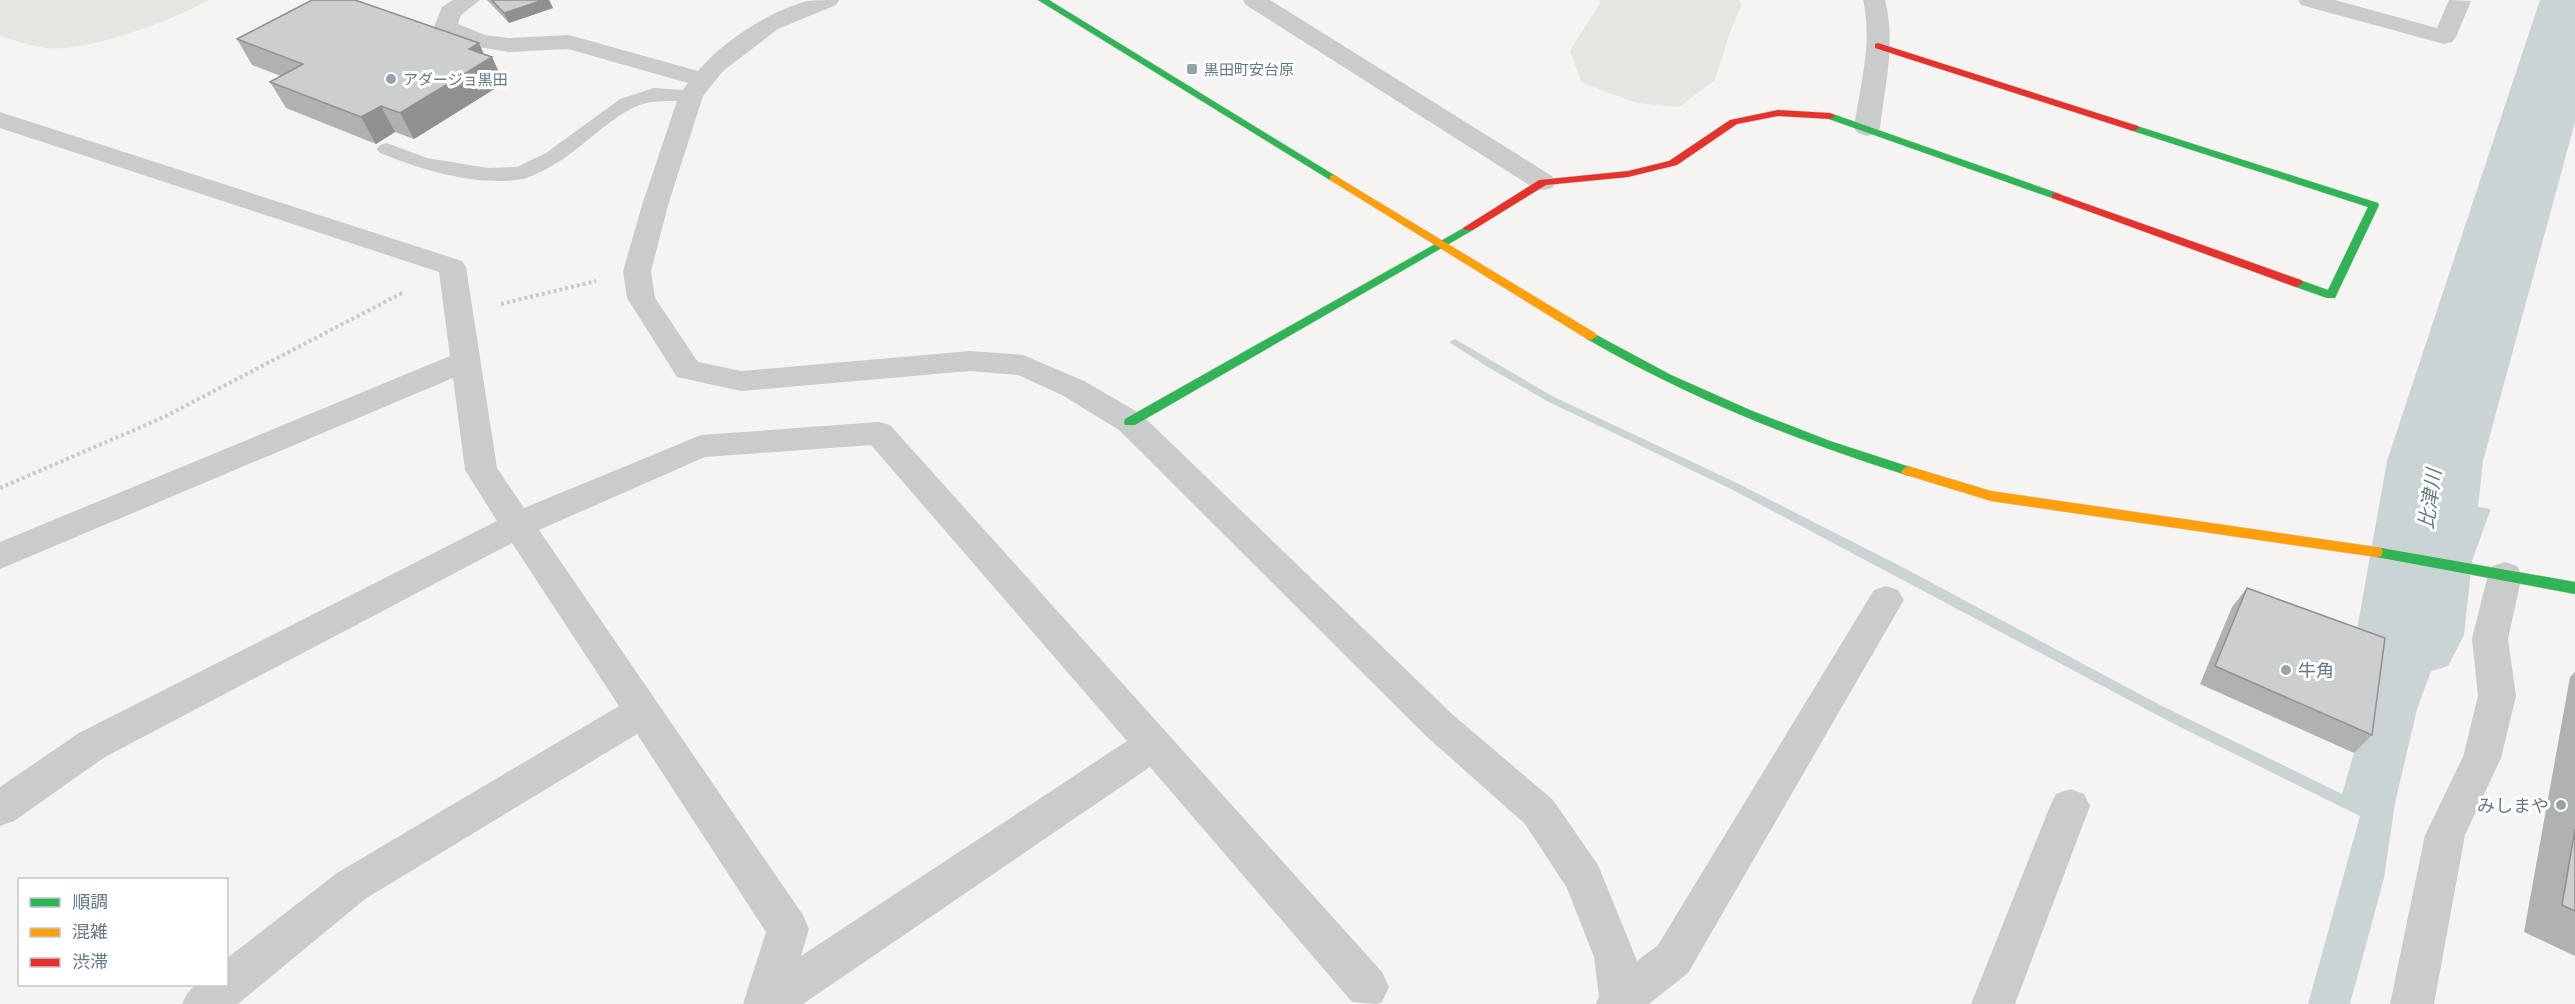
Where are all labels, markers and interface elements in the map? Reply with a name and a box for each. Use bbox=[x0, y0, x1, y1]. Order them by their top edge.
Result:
place label: 黒田町安台原 bbox=[1204, 60, 1294, 79]
marker: 黒田町安台原 bbox=[1185, 62, 1199, 76]
place label: アダージョ黒田 bbox=[403, 70, 508, 89]
marker: アダージョ黒田 bbox=[384, 72, 398, 86]
water label: 比津川 bbox=[2413, 466, 2447, 531]
place label: 牛角 bbox=[2298, 659, 2334, 682]
marker: 牛角 bbox=[2279, 663, 2293, 677]
place label: みしまや bbox=[2477, 794, 2549, 817]
marker: みしまや bbox=[2554, 798, 2568, 812]
legend bbox=[18, 878, 228, 986]
text: 順調 bbox=[72, 890, 108, 913]
text: 混雑 bbox=[72, 920, 108, 943]
text: 渋滞 bbox=[72, 950, 108, 973]

